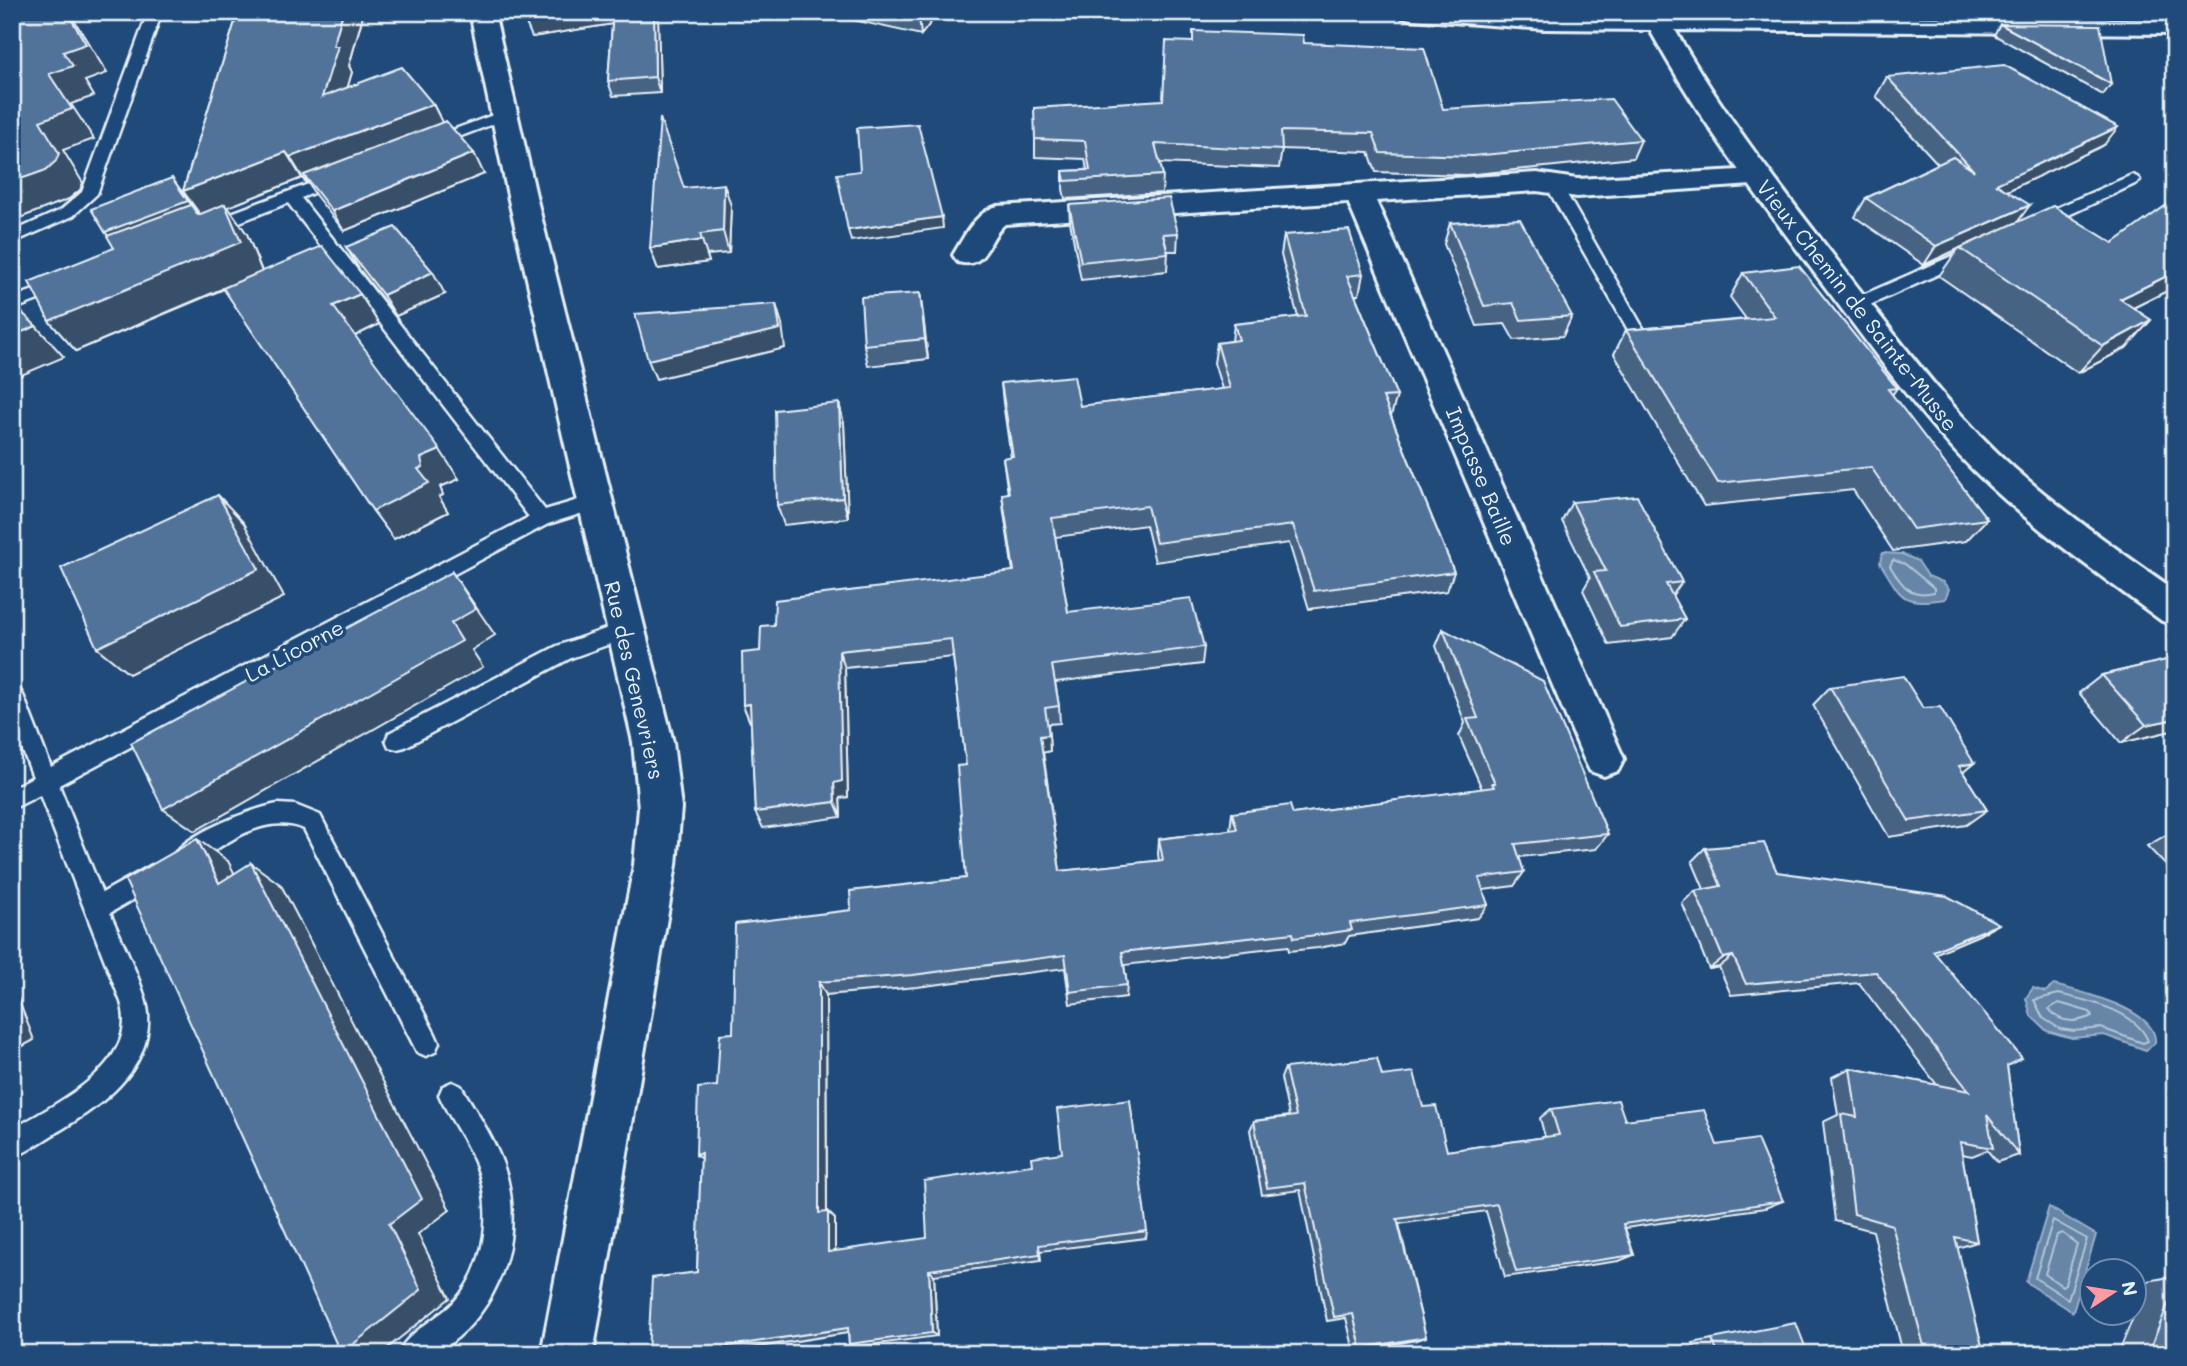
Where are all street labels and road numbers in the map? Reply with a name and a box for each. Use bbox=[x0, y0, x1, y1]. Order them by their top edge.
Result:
street label: Vieux Chemin de Sainte-Musse bbox=[1751, 174, 1965, 436]
street label: Impasse Baille bbox=[1441, 403, 1523, 549]
street label: Rue des Genevriers bbox=[599, 578, 671, 782]
street label: La Licorne bbox=[240, 613, 348, 687]

